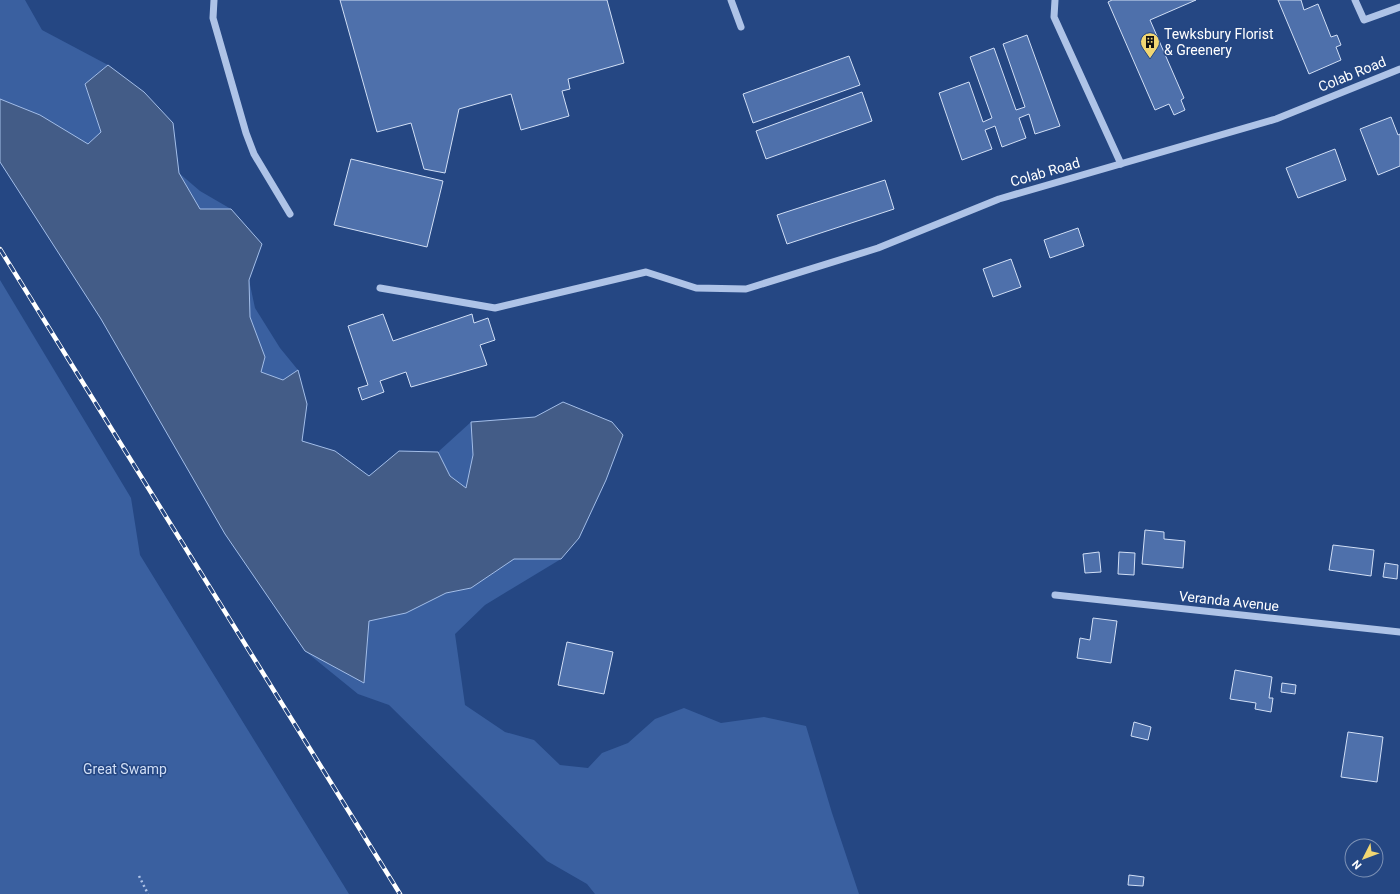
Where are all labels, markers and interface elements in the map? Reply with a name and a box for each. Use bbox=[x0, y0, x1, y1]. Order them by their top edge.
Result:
place label: Tewksbury Florist & Greenery bbox=[1164, 26, 1274, 58]
building icon: Tewksbury Florist & Greenery bbox=[1139, 31, 1161, 59]
street label: Colab Road bbox=[1316, 53, 1388, 95]
street label: Colab Road bbox=[1008, 154, 1082, 190]
street label: Veranda Avenue bbox=[1178, 588, 1280, 614]
park label: Great Swamp bbox=[83, 761, 167, 777]
north arrow bbox=[1344, 838, 1384, 878]
text: N bbox=[1349, 857, 1364, 872]

